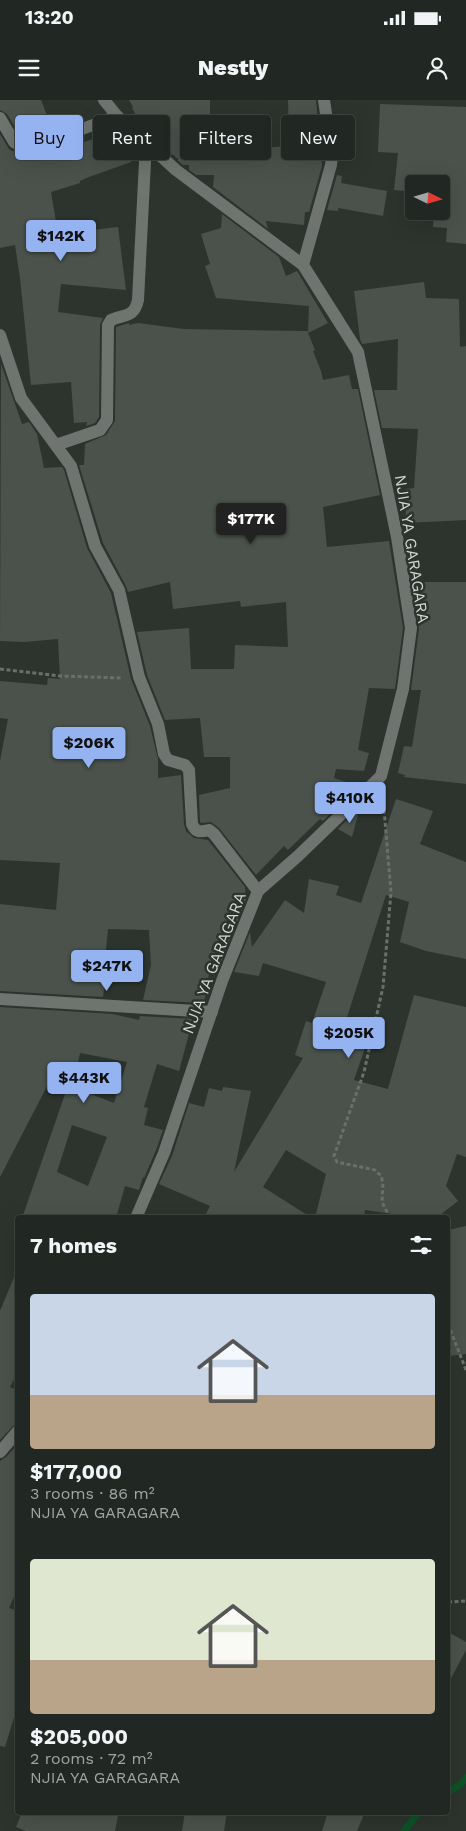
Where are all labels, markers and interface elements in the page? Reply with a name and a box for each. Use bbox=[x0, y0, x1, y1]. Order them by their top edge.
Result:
text: 13:20 bbox=[25, 6, 74, 29]
icon: menu bbox=[15, 54, 43, 82]
icon: person bbox=[423, 54, 451, 82]
text: Nestly bbox=[198, 55, 268, 80]
chip: Buy bbox=[15, 115, 83, 160]
chip: Rent bbox=[93, 115, 170, 160]
chip: Filters bbox=[180, 115, 271, 160]
chip: New bbox=[281, 115, 355, 160]
north arrow bbox=[405, 175, 450, 220]
map controls bbox=[405, 175, 450, 220]
pin: $142K bbox=[26, 220, 96, 262]
text: $142K bbox=[37, 226, 85, 245]
street label: NJIA YA GARAGARA bbox=[391, 473, 433, 625]
pin: $177K bbox=[216, 502, 286, 545]
text: $177K bbox=[227, 509, 275, 528]
pin: $206K bbox=[54, 726, 124, 769]
text: $206K bbox=[63, 733, 115, 752]
pin: $410K bbox=[315, 782, 385, 824]
text: $410K bbox=[326, 788, 374, 807]
street label: NJIA YA GARAGARA bbox=[178, 889, 250, 1036]
pin: $247K bbox=[72, 950, 142, 992]
text: $247K bbox=[82, 956, 132, 975]
pin: $205K bbox=[314, 1016, 384, 1059]
text: $205K bbox=[324, 1023, 374, 1042]
pin: $443K bbox=[49, 1062, 119, 1104]
text: $443K bbox=[58, 1068, 110, 1087]
icon: filters bbox=[407, 1231, 435, 1259]
text: 7 homes bbox=[30, 1233, 117, 1258]
icon: home bbox=[188, 1326, 278, 1416]
text: $177,000 bbox=[30, 1459, 122, 1484]
text: 3 rooms · 86 m² bbox=[30, 1484, 155, 1503]
text: NJIA YA GARAGARA bbox=[30, 1503, 180, 1522]
icon: home bbox=[188, 1591, 278, 1681]
text: $205,000 bbox=[30, 1724, 128, 1749]
text: 2 rooms · 72 m² bbox=[30, 1749, 153, 1768]
text: NJIA YA GARAGARA bbox=[30, 1768, 180, 1787]

